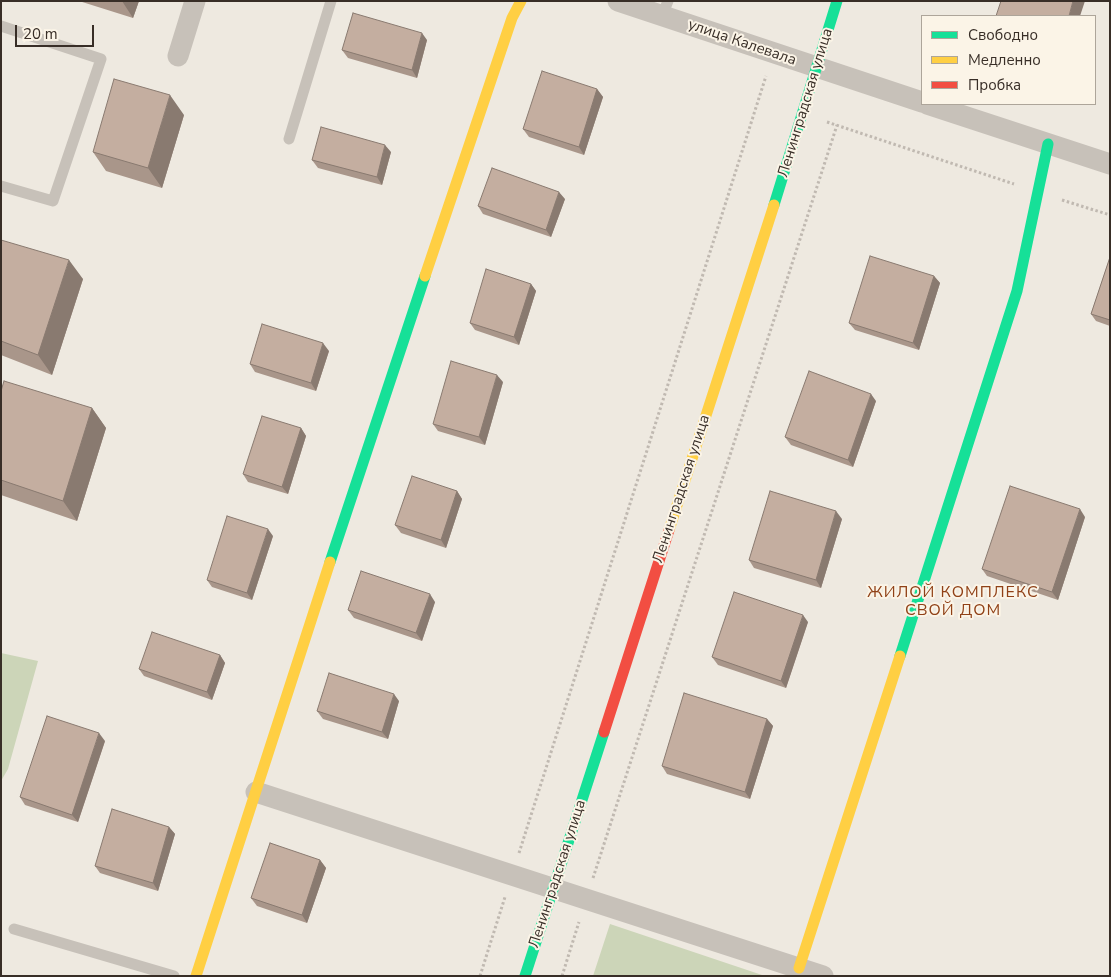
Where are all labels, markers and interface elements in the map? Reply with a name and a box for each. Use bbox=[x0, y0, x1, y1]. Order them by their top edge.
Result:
scale bar bbox=[18, 15, 96, 47]
legend bbox=[921, 15, 1096, 105]
street label: улица Калевала bbox=[686, 16, 798, 70]
text: 20 m bbox=[23, 24, 58, 44]
text: Свободно bbox=[968, 25, 1038, 45]
street label: Ленинградская улица bbox=[775, 26, 837, 180]
text: Медленно bbox=[968, 50, 1041, 70]
text: Пробка bbox=[968, 75, 1021, 95]
street label: Ленинградская улица bbox=[650, 413, 714, 565]
district label: ЖИЛОЙ КОМПЛЕКС СВОЙ ДОМ bbox=[865, 583, 1041, 621]
street label: Ленинградская улица bbox=[526, 798, 590, 950]

